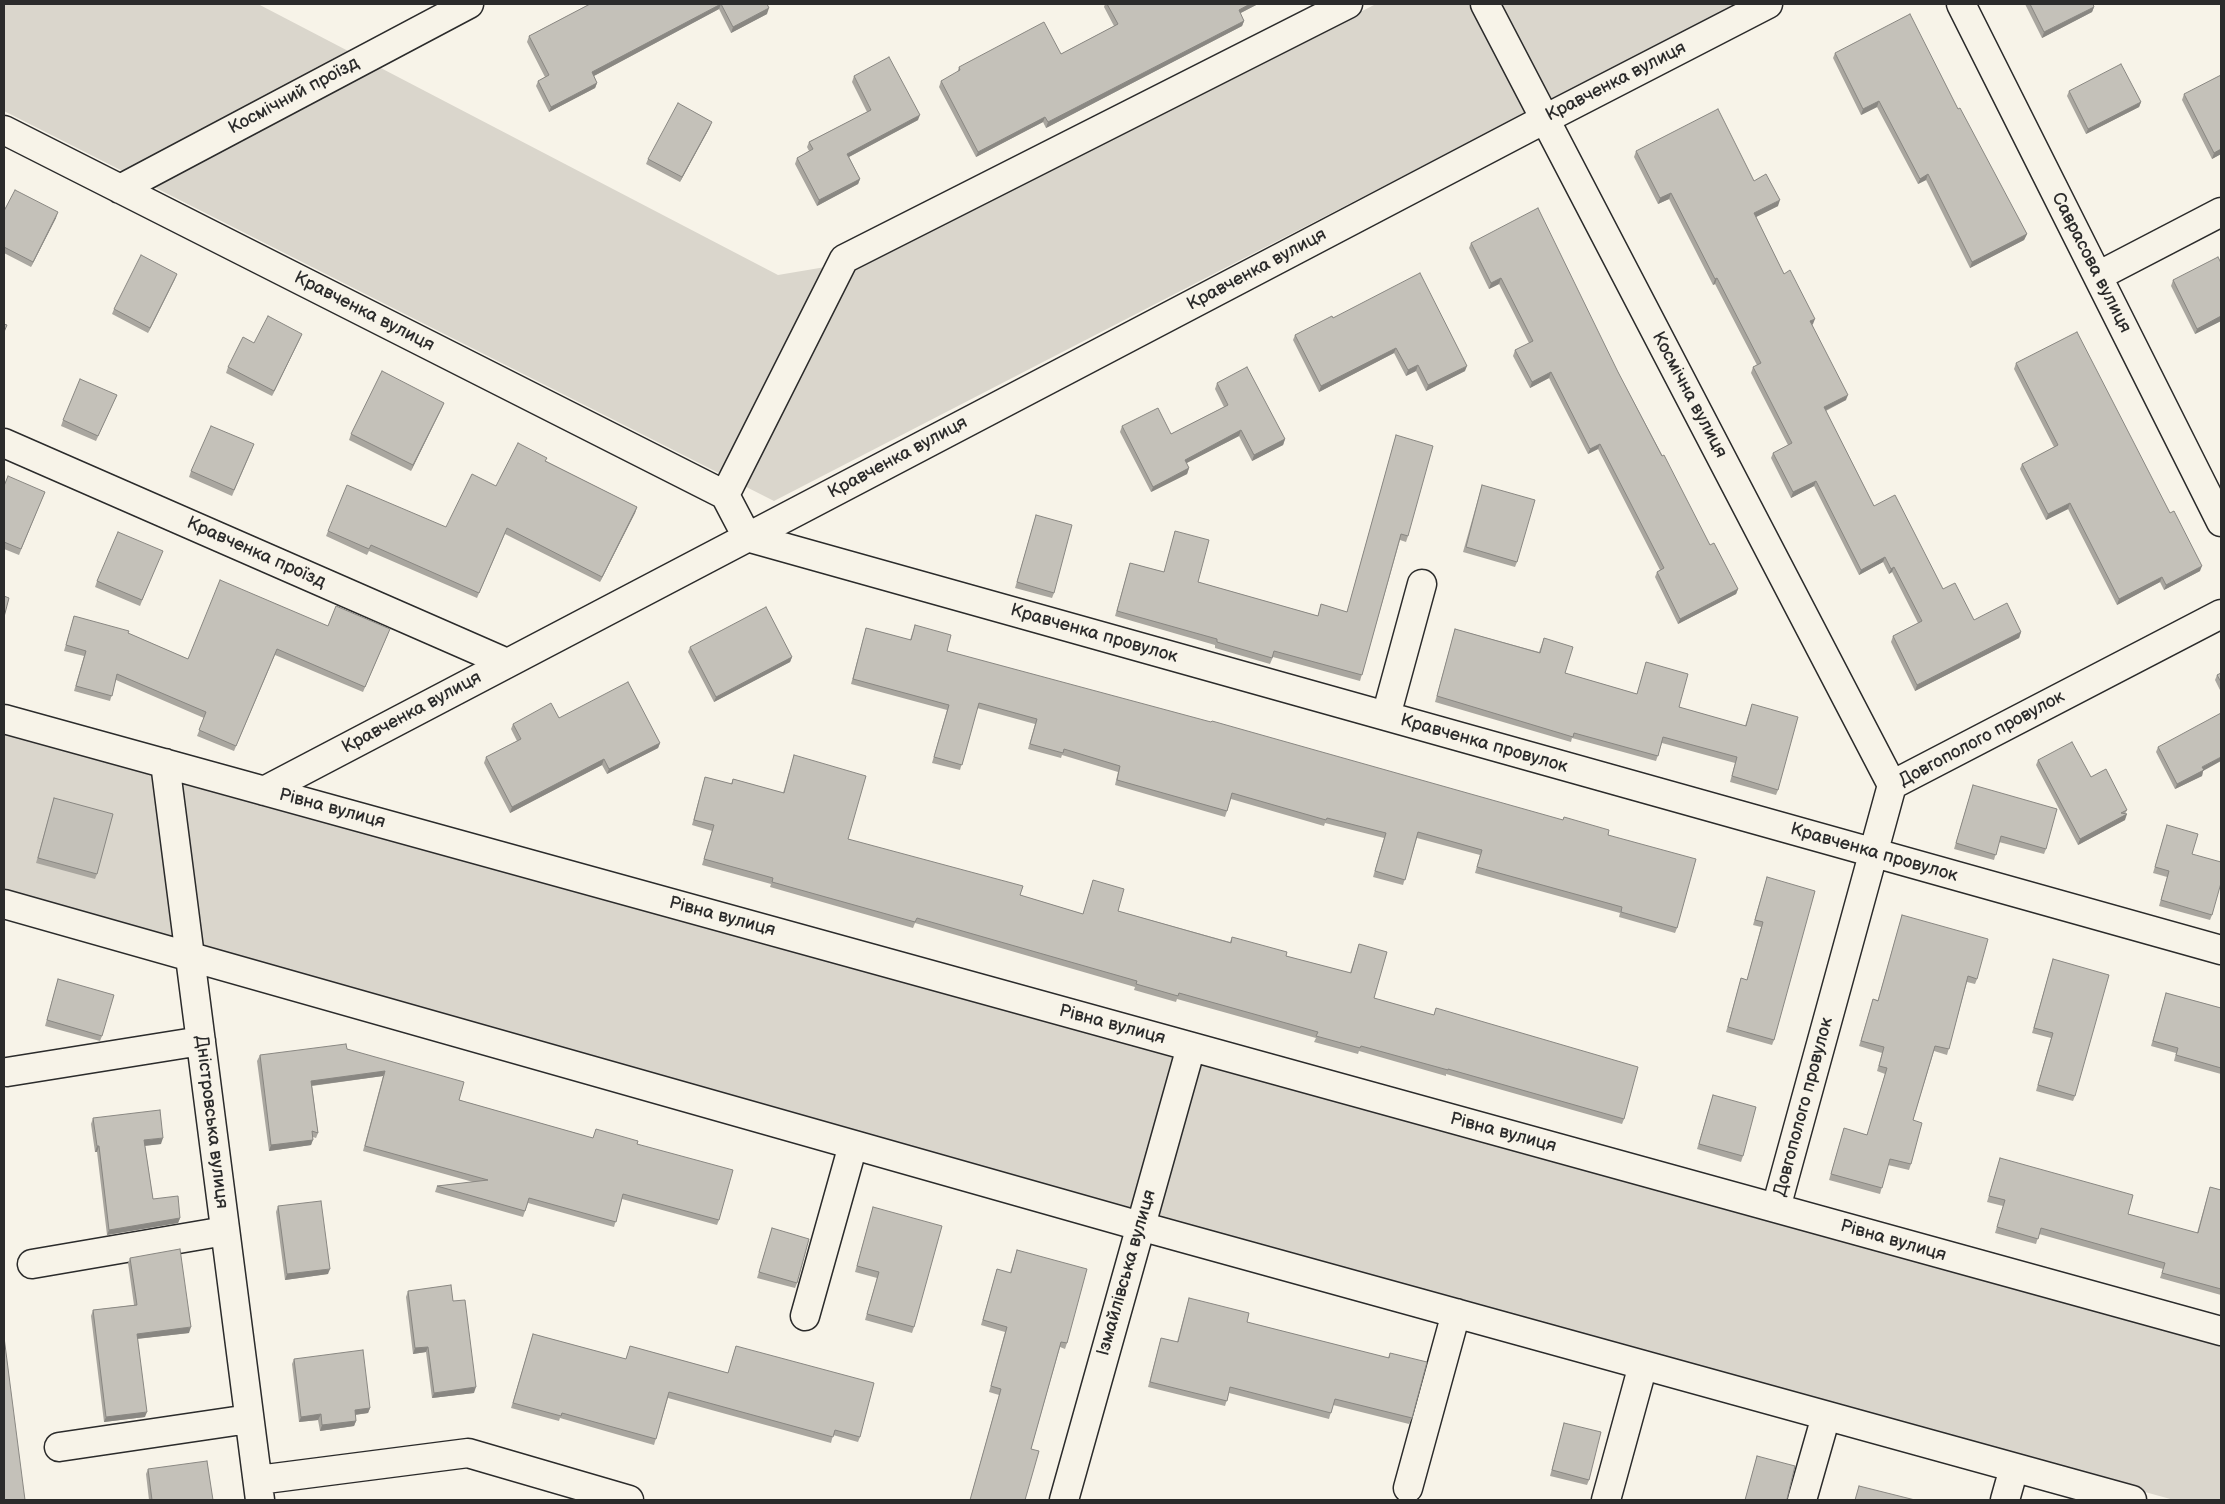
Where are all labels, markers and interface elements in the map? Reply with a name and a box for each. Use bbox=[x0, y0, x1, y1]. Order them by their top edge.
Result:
street label: Кравченка вулиця bbox=[1542, 37, 1690, 127]
street label: Космічний проїзд bbox=[225, 53, 363, 139]
street label: Саврасова вулиця bbox=[2046, 189, 2136, 337]
street label: Кравченка вулиця bbox=[1184, 224, 1330, 316]
street label: Кравченка вулиця bbox=[290, 267, 438, 357]
street label: Космічна вулиця bbox=[1647, 328, 1731, 462]
street label: Кравченка вулиця bbox=[825, 412, 971, 504]
street label: Кравченка проїзд bbox=[183, 513, 329, 593]
street label: Кравченка провулок bbox=[1008, 600, 1180, 668]
street label: Кравченка вулиця bbox=[339, 667, 485, 759]
street label: Довгополого провулок bbox=[1895, 686, 2069, 792]
street label: Кравченка провулок bbox=[1398, 710, 1570, 778]
street label: Рівна вулиця bbox=[276, 784, 388, 834]
street label: Кравченка провулок bbox=[1788, 819, 1960, 887]
street label: Рівна вулиця bbox=[666, 892, 778, 942]
street label: Рівна вулиця bbox=[1056, 1000, 1168, 1050]
street label: Довгополого провулок bbox=[1770, 1015, 1838, 1199]
street label: Дністровська вулиця bbox=[190, 1034, 232, 1210]
street label: Рівна вулиця bbox=[1447, 1108, 1559, 1158]
street label: Ізмайлівська вулиця bbox=[1093, 1188, 1161, 1358]
street label: Рівна вулиця bbox=[1837, 1216, 1949, 1266]

